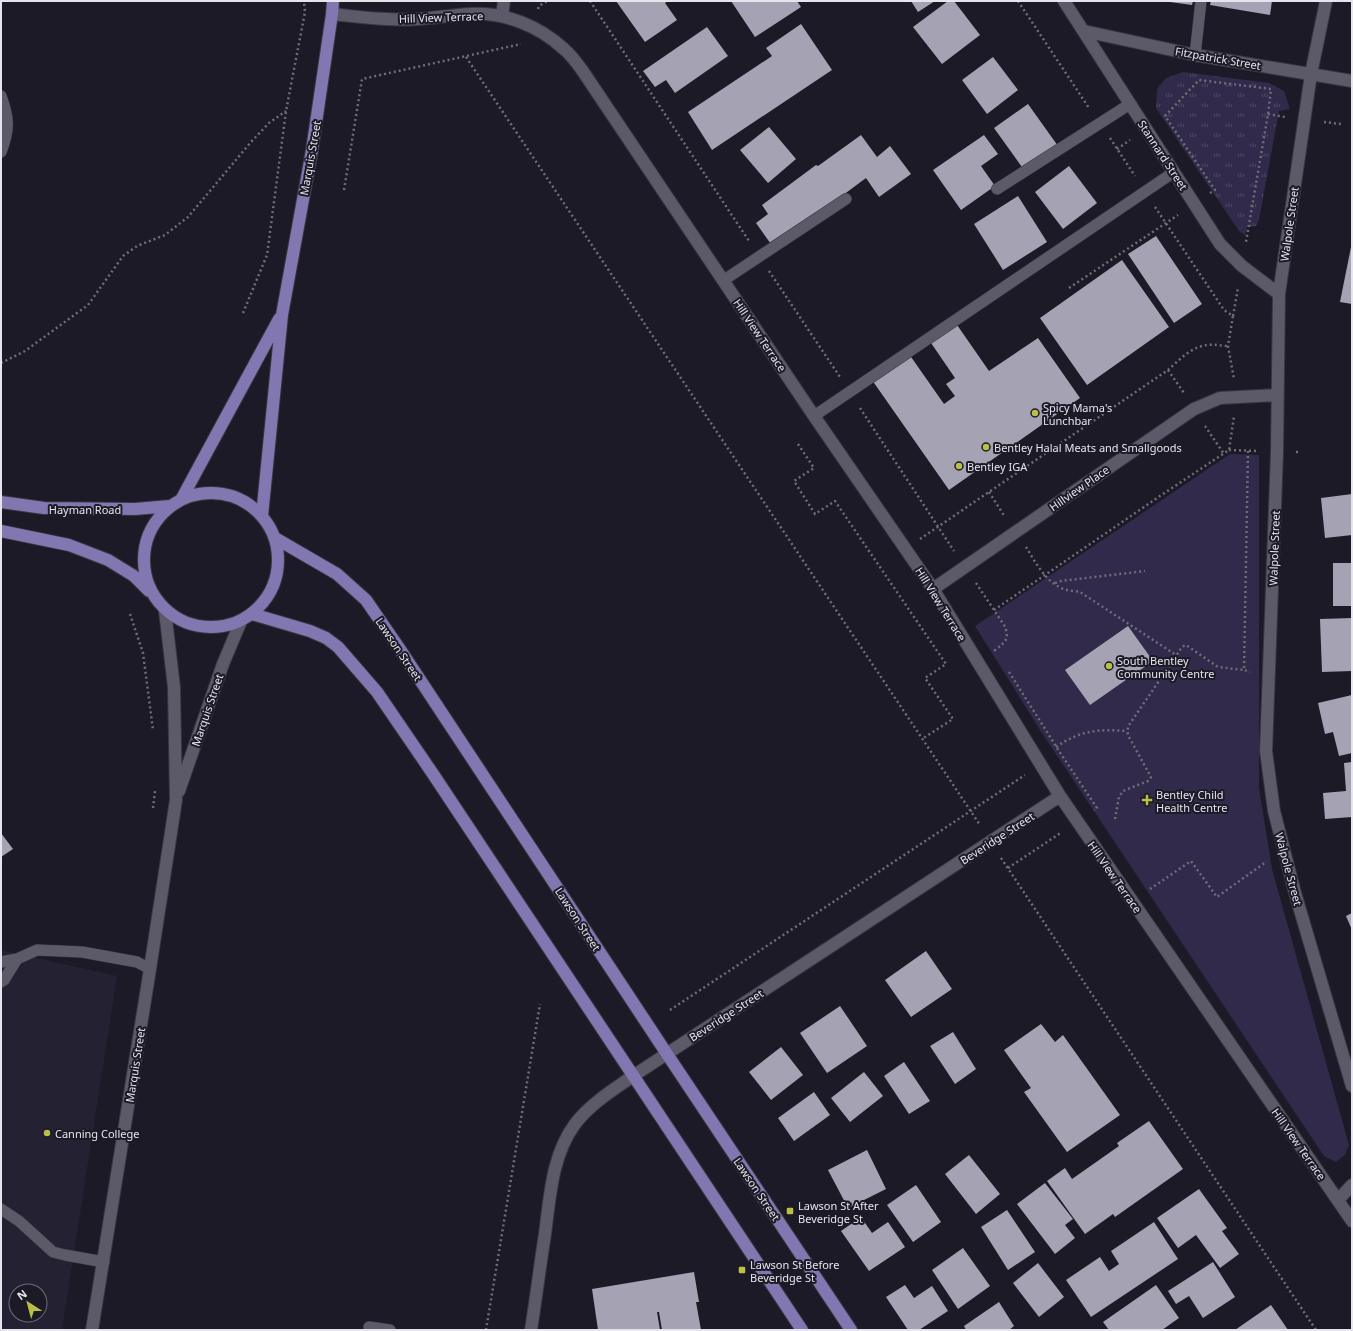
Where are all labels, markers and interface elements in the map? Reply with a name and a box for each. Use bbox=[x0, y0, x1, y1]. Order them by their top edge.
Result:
street label: Hill View Terrace bbox=[398, 8, 484, 26]
street label: Fitzpatrick Street bbox=[1174, 43, 1262, 73]
street label: Stannard Street bbox=[1135, 117, 1191, 193]
street label: Marquis Street bbox=[296, 119, 324, 197]
street label: Walpole Street bbox=[1276, 186, 1302, 262]
street label: Hill View Terrace bbox=[730, 296, 790, 374]
place label: Spicy Mama's Lunchbar bbox=[1043, 400, 1112, 428]
marker: Spicy Mama's Lunchbar bbox=[1030, 408, 1040, 418]
place label: Bentley Halal Meats and Smallgoods bbox=[994, 440, 1182, 455]
marker: Bentley Halal Meats and Smallgoods bbox=[981, 442, 991, 452]
place label: Bentley IGA bbox=[967, 459, 1028, 474]
marker: Bentley IGA bbox=[954, 461, 964, 471]
street label: Hillview Place bbox=[1046, 462, 1112, 514]
street label: Hayman Road bbox=[49, 502, 121, 517]
street label: Walpole Street bbox=[1265, 510, 1283, 586]
street label: Hill View Terrace bbox=[912, 564, 970, 644]
street label: Lawson Street bbox=[372, 615, 426, 683]
place label: South Bentley Community Centre bbox=[1117, 653, 1215, 681]
marker: South Bentley Community Centre bbox=[1104, 661, 1114, 671]
street label: Marquis Street bbox=[188, 672, 226, 748]
place label: Bentley Child Health Centre bbox=[1156, 787, 1227, 815]
marker: Bentley Child Health Centre bbox=[1141, 794, 1153, 806]
street label: Beveridge Street bbox=[957, 808, 1037, 868]
street label: Walpole Street bbox=[1272, 831, 1306, 907]
street label: Hill View Terrace bbox=[1085, 838, 1145, 916]
street label: Lawson Street bbox=[552, 884, 604, 954]
street label: Beveridge Street bbox=[686, 985, 766, 1045]
street label: Marquis Street bbox=[122, 1026, 148, 1104]
street label: Hill View Terrace bbox=[1269, 1105, 1329, 1183]
place label: Canning College bbox=[55, 1126, 139, 1141]
marker: Canning College bbox=[42, 1128, 52, 1138]
street label: Lawson Street bbox=[730, 1155, 784, 1223]
place label: Lawson St After Beveridge St bbox=[798, 1198, 879, 1226]
marker: Lawson St After Beveridge St bbox=[785, 1206, 795, 1216]
place label: Lawson St Before Beveridge St bbox=[750, 1257, 839, 1285]
marker: Lawson St Before Beveridge St bbox=[737, 1265, 747, 1275]
north arrow bbox=[8, 1283, 48, 1323]
text: N bbox=[14, 1286, 30, 1303]

